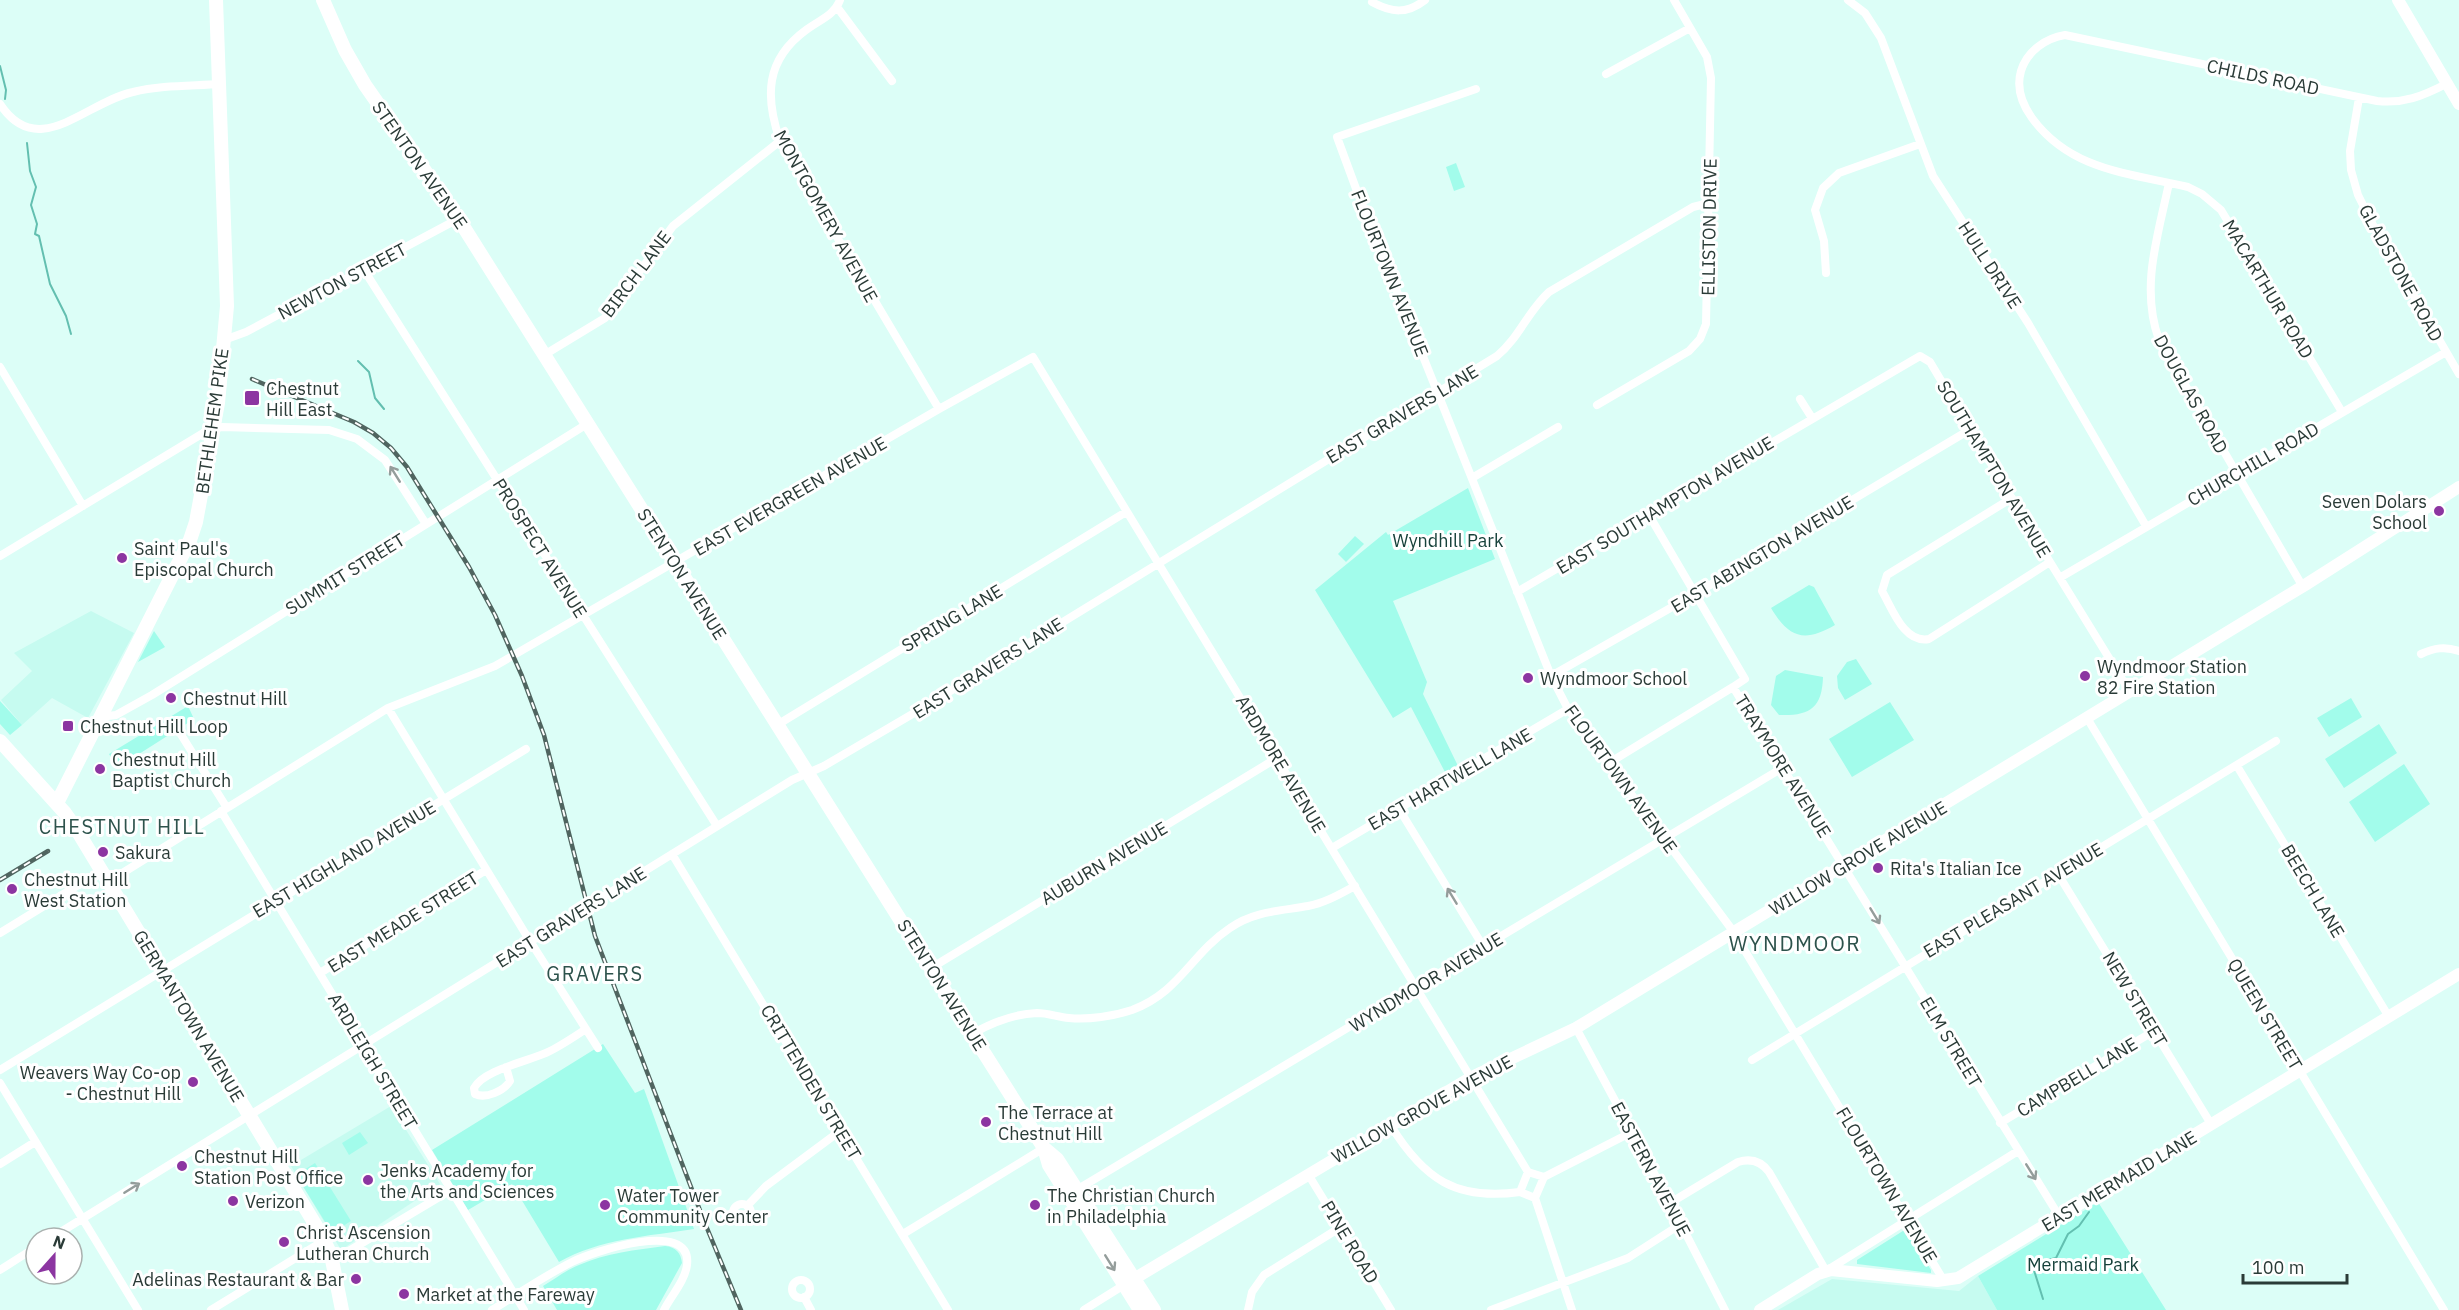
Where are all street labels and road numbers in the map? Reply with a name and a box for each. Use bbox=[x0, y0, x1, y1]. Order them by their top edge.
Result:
street label: CHILDS ROAD bbox=[2205, 54, 2321, 100]
street label: STENTON AVENUE bbox=[367, 97, 473, 233]
street label: MONTGOMERY AVENUE bbox=[769, 126, 883, 306]
street label: ELLISTON DRIVE bbox=[1696, 158, 1722, 296]
street label: FLOURTOWN AVENUE bbox=[1346, 186, 1434, 360]
street label: GLADSTONE ROAD bbox=[2354, 200, 2448, 346]
street label: MACARTHUR ROAD bbox=[2217, 215, 2319, 363]
street label: HULL DRIVE bbox=[1953, 217, 2027, 313]
street label: BIRCH LANE bbox=[596, 226, 676, 322]
street label: NEWTON STREET bbox=[274, 237, 410, 325]
street label: DOUGLAS ROAD bbox=[2149, 330, 2233, 458]
street label: BETHLEHEM PIKE bbox=[190, 347, 234, 495]
street label: EAST GRAVERS LANE bbox=[1322, 359, 1482, 469]
street label: SOUTHAMPTON AVENUE bbox=[1932, 376, 2056, 562]
street label: CHURCHILL ROAD bbox=[2183, 417, 2323, 511]
street label: EAST EVERGREEN AVENUE bbox=[689, 431, 891, 561]
street label: EAST SOUTHAMPTON AVENUE bbox=[1552, 431, 1778, 579]
street label: PROSPECT AVENUE bbox=[488, 474, 592, 622]
street label: EAST ABINGTON AVENUE bbox=[1666, 490, 1858, 618]
street label: STENTON AVENUE bbox=[632, 504, 732, 644]
street label: SUMMIT STREET bbox=[281, 528, 409, 620]
street label: SPRING LANE bbox=[897, 579, 1007, 657]
street label: EAST GRAVERS LANE bbox=[908, 612, 1068, 724]
street label: TRAYMORE AVENUE bbox=[1730, 690, 1836, 842]
street label: ARDMORE AVENUE bbox=[1231, 691, 1331, 837]
street label: FLOURTOWN AVENUE bbox=[1559, 700, 1683, 858]
street label: EAST HARTWELL LANE bbox=[1364, 723, 1536, 835]
street label: EAST HIGHLAND AVENUE bbox=[248, 795, 440, 923]
street label: WILLOW GROVE AVENUE bbox=[1765, 796, 1951, 920]
street label: AUBURN AVENUE bbox=[1037, 816, 1171, 910]
street label: EAST PLEASANT AVENUE bbox=[1919, 837, 2107, 963]
street label: BEECH LANE bbox=[2276, 840, 2350, 942]
street label: EAST GRAVERS LANE bbox=[492, 862, 650, 972]
street label: EAST MEADE STREET bbox=[323, 866, 483, 978]
street label: STENTON AVENUE bbox=[892, 915, 992, 1055]
street label: GERMANTOWN AVENUE bbox=[128, 926, 250, 1106]
street label: WYNDMOOR AVENUE bbox=[1345, 927, 1507, 1037]
street label: NEW STREET bbox=[2098, 947, 2172, 1051]
street label: QUEEN STREET bbox=[2223, 954, 2307, 1074]
street label: ARDLEIGH STREET bbox=[323, 989, 423, 1133]
street label: ELM STREET bbox=[1915, 992, 1987, 1092]
street label: CRITTENDEN STREET bbox=[756, 1000, 866, 1164]
street label: CAMPBELL LANE bbox=[2012, 1032, 2142, 1122]
street label: WILLOW GROVE AVENUE bbox=[1327, 1050, 1517, 1168]
street label: EASTERN AVENUE bbox=[1606, 1098, 1696, 1240]
street label: FLOURTOWN AVENUE bbox=[1831, 1103, 1943, 1267]
street label: EAST MERMAID LANE bbox=[2037, 1126, 2201, 1236]
street label: PINE ROAD bbox=[1316, 1196, 1384, 1288]

